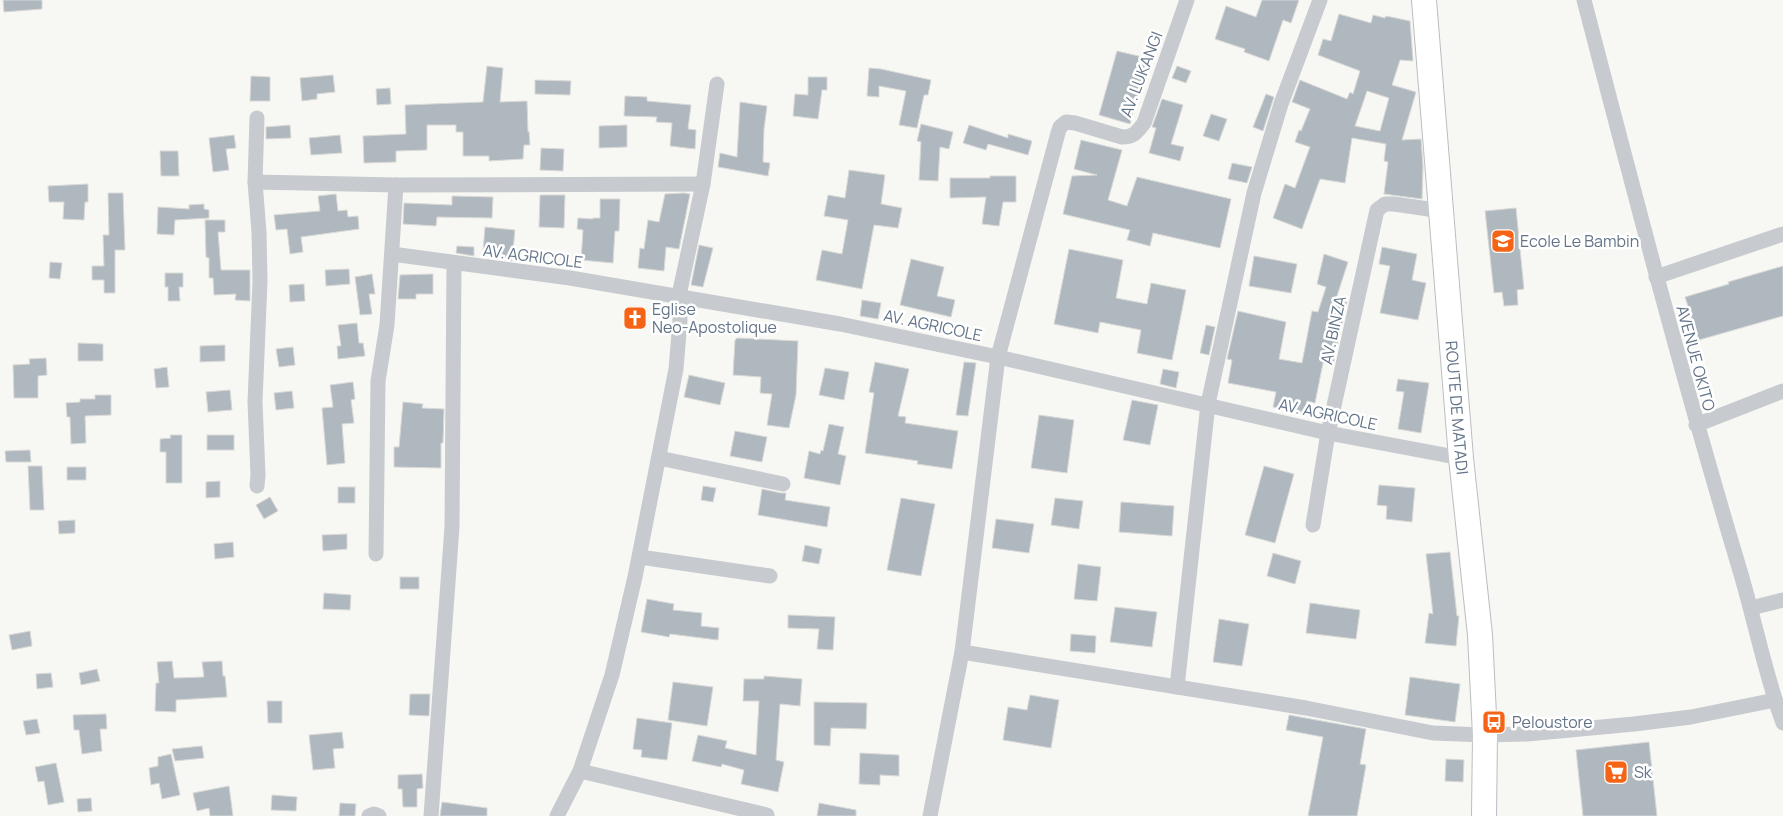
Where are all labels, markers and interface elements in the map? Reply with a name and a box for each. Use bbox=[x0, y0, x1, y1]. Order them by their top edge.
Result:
street label: AV. LUKANGI bbox=[1115, 28, 1167, 120]
school or university icon: Ecole Le Bambin bbox=[1490, 228, 1516, 254]
place label: Ecole Le Bambin bbox=[1520, 230, 1639, 252]
street label: AV. AGRICOLE bbox=[482, 239, 584, 273]
street label: AV. BINZA bbox=[1315, 294, 1351, 366]
place label: Eglise Neo-Apostolique bbox=[652, 298, 777, 338]
street label: AVENUE OKITO bbox=[1671, 303, 1721, 414]
street label: AV. AGRICOLE bbox=[882, 304, 984, 346]
church icon: Eglise Neo-Apostolique bbox=[622, 305, 648, 331]
street label: ROUTE DE MATADI bbox=[1441, 340, 1474, 476]
street label: AV. AGRICOLE bbox=[1277, 393, 1379, 435]
bus stop icon: Peloustore bbox=[1481, 709, 1507, 735]
place label: Peloustore bbox=[1512, 711, 1593, 733]
supermarket icon: Sk bbox=[1603, 759, 1629, 785]
place label: Sk bbox=[1634, 761, 1653, 783]

